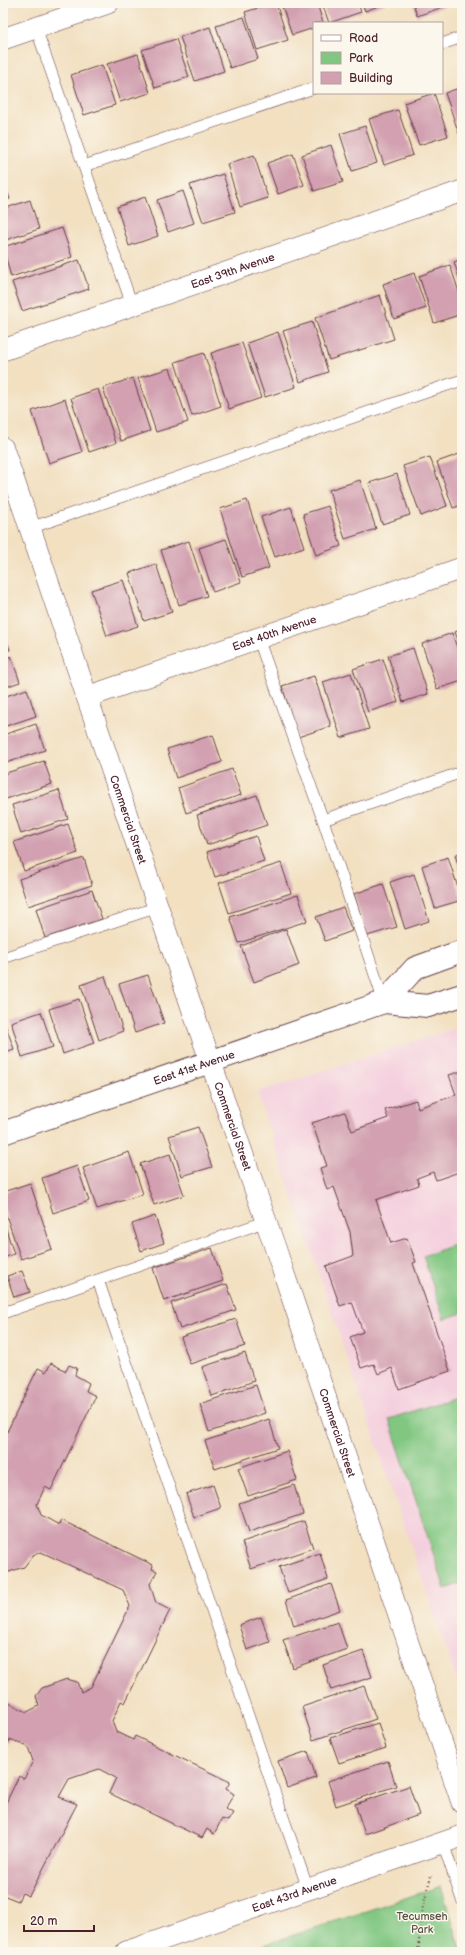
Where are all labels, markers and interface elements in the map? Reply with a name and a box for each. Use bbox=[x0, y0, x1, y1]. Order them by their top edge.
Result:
legend bbox=[313, 22, 443, 94]
text: Road bbox=[349, 31, 378, 46]
text: Park bbox=[349, 51, 373, 66]
text: Building bbox=[349, 71, 393, 86]
street label: East 39th Avenue bbox=[189, 250, 277, 291]
street label: East 40th Avenue bbox=[231, 612, 319, 654]
street label: Commercial Street bbox=[107, 774, 149, 866]
street label: East 41st Avenue bbox=[152, 1048, 237, 1088]
street label: Commercial Street bbox=[211, 1080, 254, 1173]
street label: Commercial Street bbox=[316, 1387, 358, 1479]
street label: East 43rd Avenue bbox=[250, 1874, 339, 1915]
scale bar bbox=[24, 1907, 94, 1933]
park label: Tecumseh Park bbox=[396, 1910, 448, 1936]
text: 20 m bbox=[30, 1914, 57, 1929]

